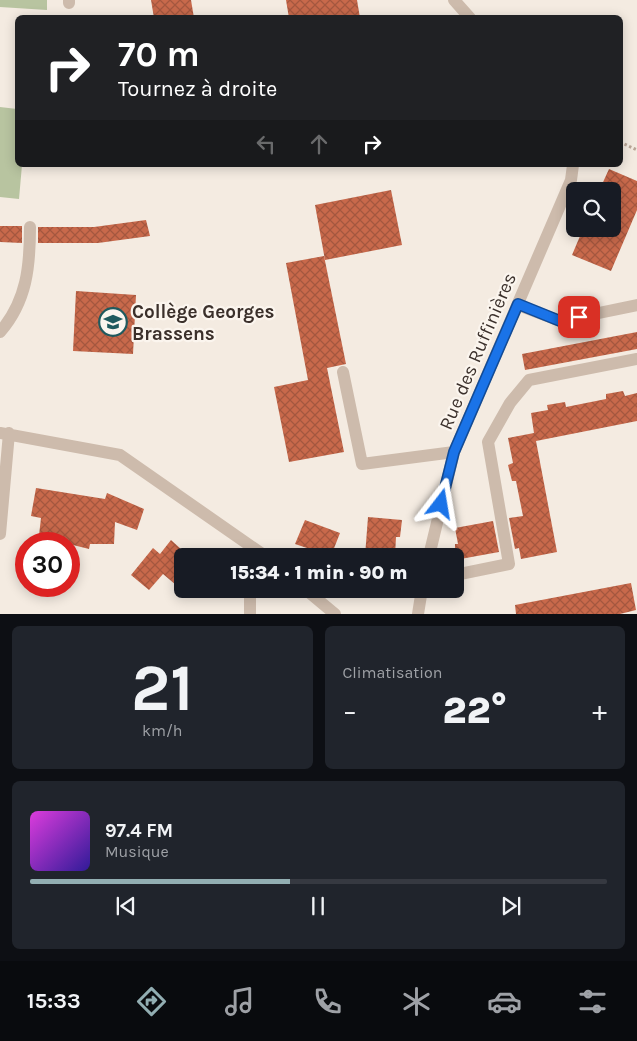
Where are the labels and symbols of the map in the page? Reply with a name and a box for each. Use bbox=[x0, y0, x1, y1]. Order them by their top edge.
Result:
street label: Rue des Ruffinières bbox=[435, 270, 521, 433]
pin bbox=[558, 296, 600, 338]
place label: Collège Georges Brassens bbox=[132, 301, 275, 345]
school or university icon: Collège Georges Brassens bbox=[98, 307, 128, 337]
position arrow bbox=[414, 477, 466, 529]
speed limit sign: 30 bbox=[15, 532, 80, 597]

